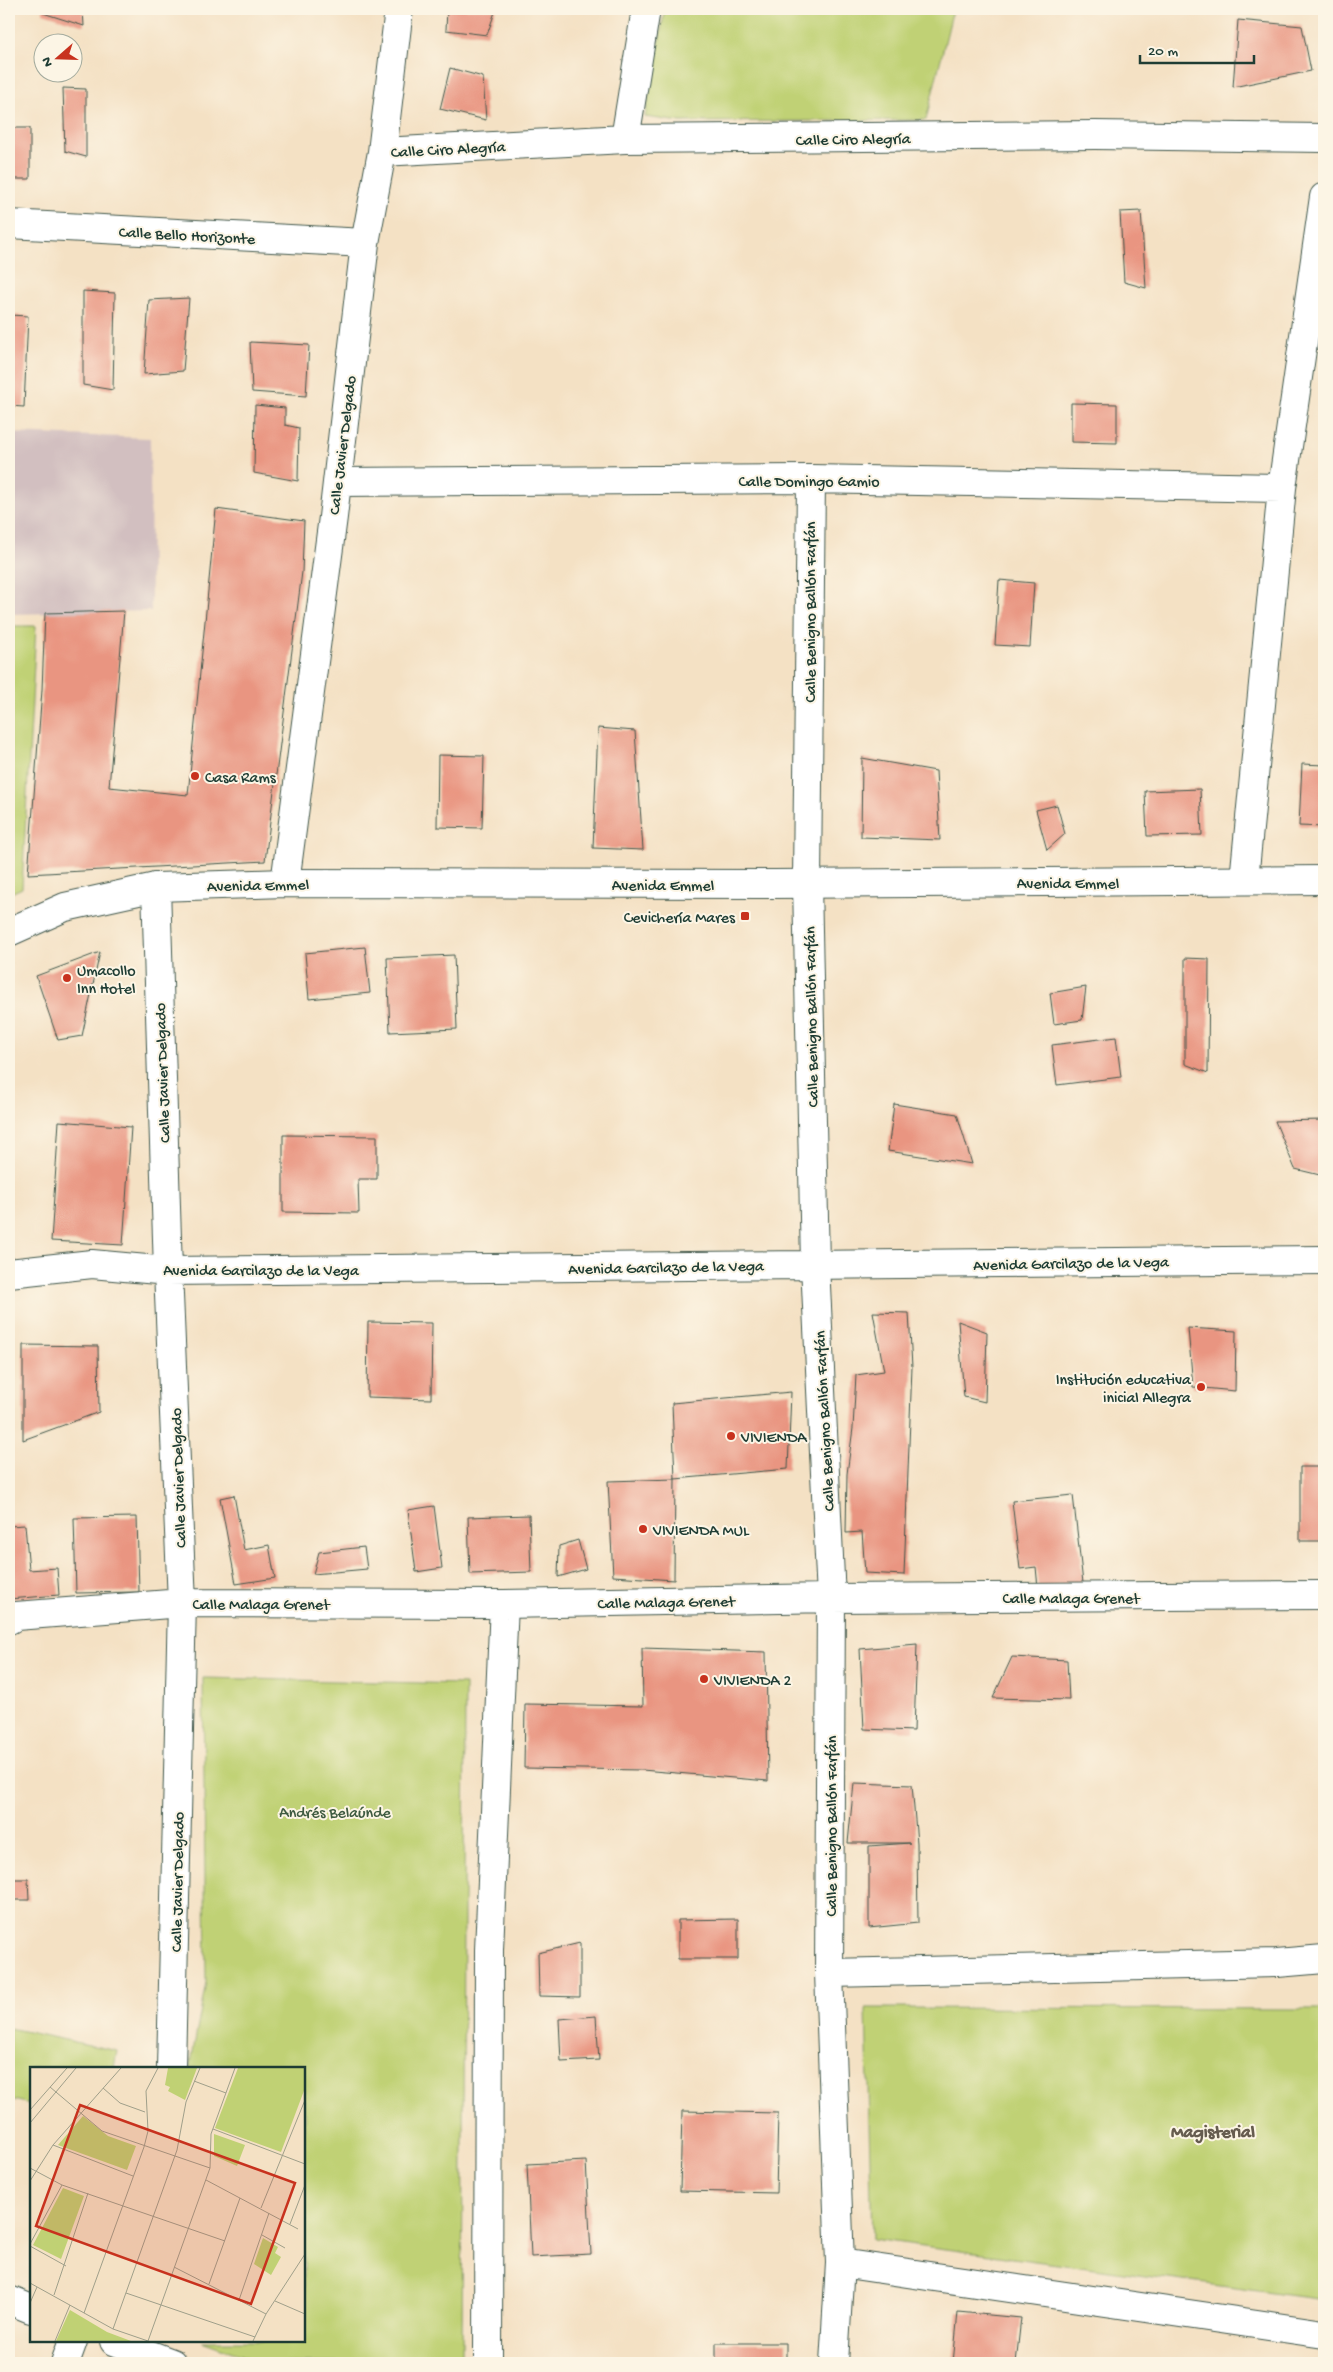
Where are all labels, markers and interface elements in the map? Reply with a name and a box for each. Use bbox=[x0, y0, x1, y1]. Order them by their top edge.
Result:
north arrow bbox=[32, 32, 82, 82]
scale bar bbox=[1140, 32, 1254, 64]
text: 20 m bbox=[1148, 43, 1178, 61]
text: N bbox=[39, 54, 58, 69]
street label: Calle Ciro Alegría bbox=[795, 131, 912, 152]
street label: Calle Ciro Alegría bbox=[390, 139, 507, 164]
street label: Calle Bello Horizonte bbox=[118, 224, 256, 251]
street label: Calle Javier Delgado bbox=[327, 375, 362, 516]
street label: Calle Domingo Gamio bbox=[738, 474, 880, 493]
street label: Calle Benigno Ballón Farfán bbox=[803, 521, 822, 702]
marker: Casa Rams bbox=[189, 770, 201, 782]
place label: Casa Rams bbox=[205, 770, 277, 789]
street label: Avenida Emmel bbox=[1017, 876, 1119, 895]
street label: Avenida Emmel bbox=[207, 877, 309, 898]
street label: Avenida Emmel bbox=[612, 878, 714, 897]
place label: Cevichería Mares bbox=[624, 910, 736, 929]
marker: Cevichería Mares bbox=[739, 910, 751, 922]
street label: Calle Benigno Ballón Farfán bbox=[802, 926, 825, 1108]
place label: Umacollo Inn Hotel bbox=[77, 963, 136, 1000]
marker: Umacollo Inn Hotel bbox=[61, 972, 73, 984]
street label: Calle Javier Delgado bbox=[153, 1003, 176, 1143]
street label: Avenida Garcilazo de la Vega bbox=[973, 1254, 1170, 1277]
street label: Avenida Garcilazo de la Vega bbox=[568, 1258, 765, 1281]
street label: Avenida Garcilazo de la Vega bbox=[163, 1263, 360, 1282]
street label: Calle Benigno Ballón Farfán bbox=[812, 1330, 841, 1512]
place label: Institución educativa inicial Allegra bbox=[1056, 1372, 1192, 1409]
marker: Institución educativa inicial Allegra bbox=[1195, 1381, 1207, 1393]
street label: Calle Javier Delgado bbox=[169, 1408, 192, 1548]
marker: VIVIENDA bbox=[725, 1430, 737, 1442]
place label: VIVIENDA bbox=[740, 1430, 808, 1449]
marker: VIVIENDA MUL bbox=[637, 1523, 649, 1535]
place label: VIVIENDA MUL bbox=[652, 1523, 750, 1542]
street label: Calle Malaga Grenet bbox=[1002, 1591, 1141, 1610]
street label: Calle Malaga Grenet bbox=[597, 1594, 736, 1615]
street label: Calle Malaga Grenet bbox=[192, 1597, 331, 1616]
marker: VIVIENDA 2 bbox=[698, 1673, 710, 1685]
place label: VIVIENDA 2 bbox=[713, 1673, 792, 1692]
street label: Calle Benigno Ballón Farfán bbox=[824, 1735, 843, 1916]
park label: Andrés Belaúnde bbox=[279, 1805, 392, 1824]
street label: Calle Javier Delgado bbox=[169, 1812, 190, 1952]
inset map bbox=[30, 2067, 305, 2342]
district label: Magisterial bbox=[1171, 2123, 1255, 2144]

